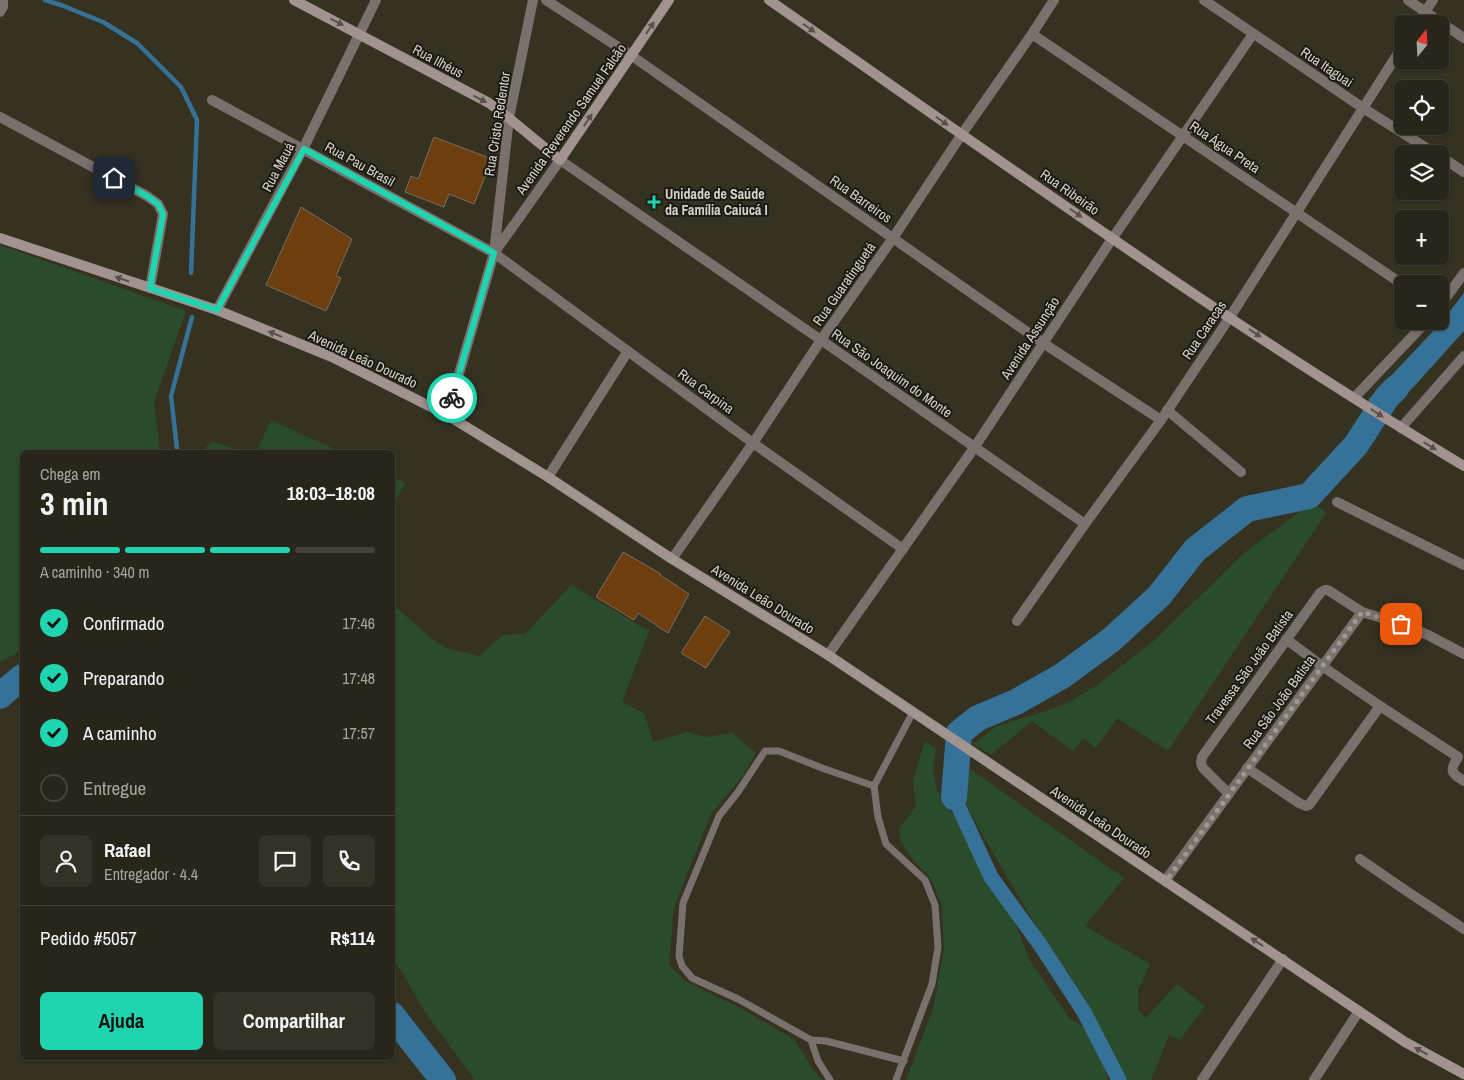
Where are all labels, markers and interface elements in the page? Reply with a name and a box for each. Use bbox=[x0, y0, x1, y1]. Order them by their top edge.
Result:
north arrow bbox=[1394, 15, 1449, 70]
map controls bbox=[1394, 15, 1449, 330]
one-way arrow bbox=[330, 18, 344, 26]
one-way arrow bbox=[646, 21, 655, 35]
one-way arrow bbox=[802, 23, 816, 33]
street label: Rua Ilhéus bbox=[410, 40, 467, 82]
street label: Avenida Reverendo Samuel Falcão bbox=[511, 40, 630, 199]
street label: Rua Itaguai bbox=[1297, 43, 1357, 91]
street label: Rua Cristo Redentor bbox=[480, 70, 514, 177]
button: locate bbox=[1394, 80, 1449, 135]
one-way arrow bbox=[473, 95, 488, 103]
one-way arrow bbox=[583, 113, 593, 127]
one-way arrow bbox=[936, 116, 949, 126]
street label: Rua Água Preta bbox=[1186, 117, 1264, 177]
street label: Rua Pau Brasil bbox=[322, 137, 398, 191]
street label: Rua Mauá bbox=[258, 139, 299, 195]
button: layers bbox=[1394, 145, 1449, 200]
pin bbox=[93, 157, 135, 199]
icon: home bbox=[100, 164, 128, 192]
street label: Rua Ribeirão bbox=[1037, 165, 1103, 219]
street label: Rua Barreiros bbox=[827, 171, 896, 227]
place label: Unidade de Saúde da Família Caiucá I bbox=[665, 185, 768, 219]
marker: Unidade de Saúde da Família Caiucá I bbox=[647, 195, 661, 209]
one-way arrow bbox=[1069, 208, 1083, 218]
button: + bbox=[1394, 210, 1449, 265]
street label: Rua Guaratinguetá bbox=[809, 238, 880, 329]
one-way arrow bbox=[114, 275, 129, 283]
button: − bbox=[1394, 275, 1449, 330]
street label: Avenida Assunção bbox=[996, 293, 1063, 384]
street label: Rua Caracas bbox=[1178, 297, 1230, 363]
street label: Rua São Joaquim do Monte bbox=[828, 325, 956, 421]
street label: Avenida Leão Dourado bbox=[305, 326, 420, 392]
one-way arrow bbox=[1248, 328, 1261, 338]
one-way arrow bbox=[268, 329, 282, 337]
street label: Rua Carpina bbox=[674, 365, 738, 418]
courier bbox=[427, 373, 477, 423]
icon: bike bbox=[438, 384, 466, 412]
one-way arrow bbox=[1371, 409, 1384, 418]
one-way arrow bbox=[1423, 441, 1436, 450]
text: Chega em bbox=[40, 463, 101, 485]
text: 18:03–18:08 bbox=[287, 480, 375, 506]
text: 3 min bbox=[40, 482, 109, 525]
street label: Avenida Leão Dourado bbox=[707, 560, 818, 638]
text: A caminho · 340 m bbox=[40, 561, 149, 583]
pin bbox=[1380, 603, 1422, 645]
street label: Travessa São João Batista bbox=[1201, 606, 1297, 728]
icon: check bbox=[40, 609, 68, 637]
text: Confirmado bbox=[83, 610, 164, 636]
icon: bag bbox=[1387, 610, 1415, 638]
text: 17:46 bbox=[342, 612, 375, 634]
street label: Rua São João Batista bbox=[1239, 651, 1319, 752]
icon: check bbox=[40, 664, 68, 692]
text: Preparando bbox=[83, 665, 164, 691]
text: 17:48 bbox=[342, 667, 375, 689]
icon: check bbox=[40, 719, 68, 747]
text: A caminho bbox=[83, 720, 157, 746]
text: 17:57 bbox=[342, 722, 375, 744]
text: Entregue bbox=[83, 775, 146, 801]
street label: Avenida Leão Dourado bbox=[1046, 781, 1155, 862]
button: person bbox=[40, 835, 92, 887]
button: chat bbox=[259, 835, 311, 887]
button: phone bbox=[323, 835, 375, 887]
text: Rafael bbox=[104, 837, 151, 863]
text: Entregador · 4.4 bbox=[104, 863, 198, 885]
text: Pedido #5057 bbox=[40, 925, 137, 951]
text: R$114 bbox=[330, 925, 375, 951]
one-way arrow bbox=[1250, 937, 1263, 947]
button: Ajuda bbox=[40, 992, 203, 1050]
button: Compartilhar bbox=[213, 992, 375, 1050]
one-way arrow bbox=[1414, 1047, 1428, 1055]

